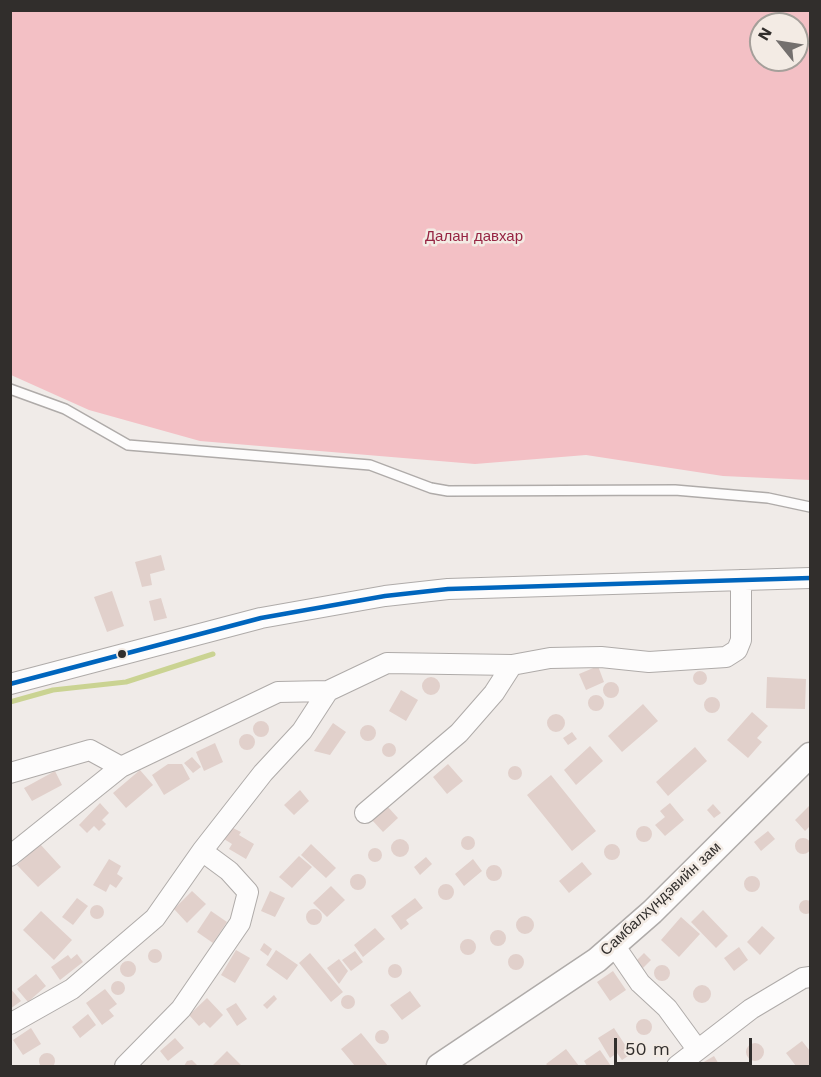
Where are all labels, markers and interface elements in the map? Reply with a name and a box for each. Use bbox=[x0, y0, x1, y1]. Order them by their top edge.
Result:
north arrow bbox=[749, 12, 809, 72]
text: N bbox=[754, 24, 776, 44]
park label: Далан давхар bbox=[425, 228, 523, 246]
unlabelled marker bbox=[116, 648, 128, 660]
street label: Самбалхүндэвийн зам bbox=[597, 838, 725, 960]
scale bar bbox=[617, 1026, 755, 1064]
text: 50 m bbox=[625, 1038, 670, 1059]

